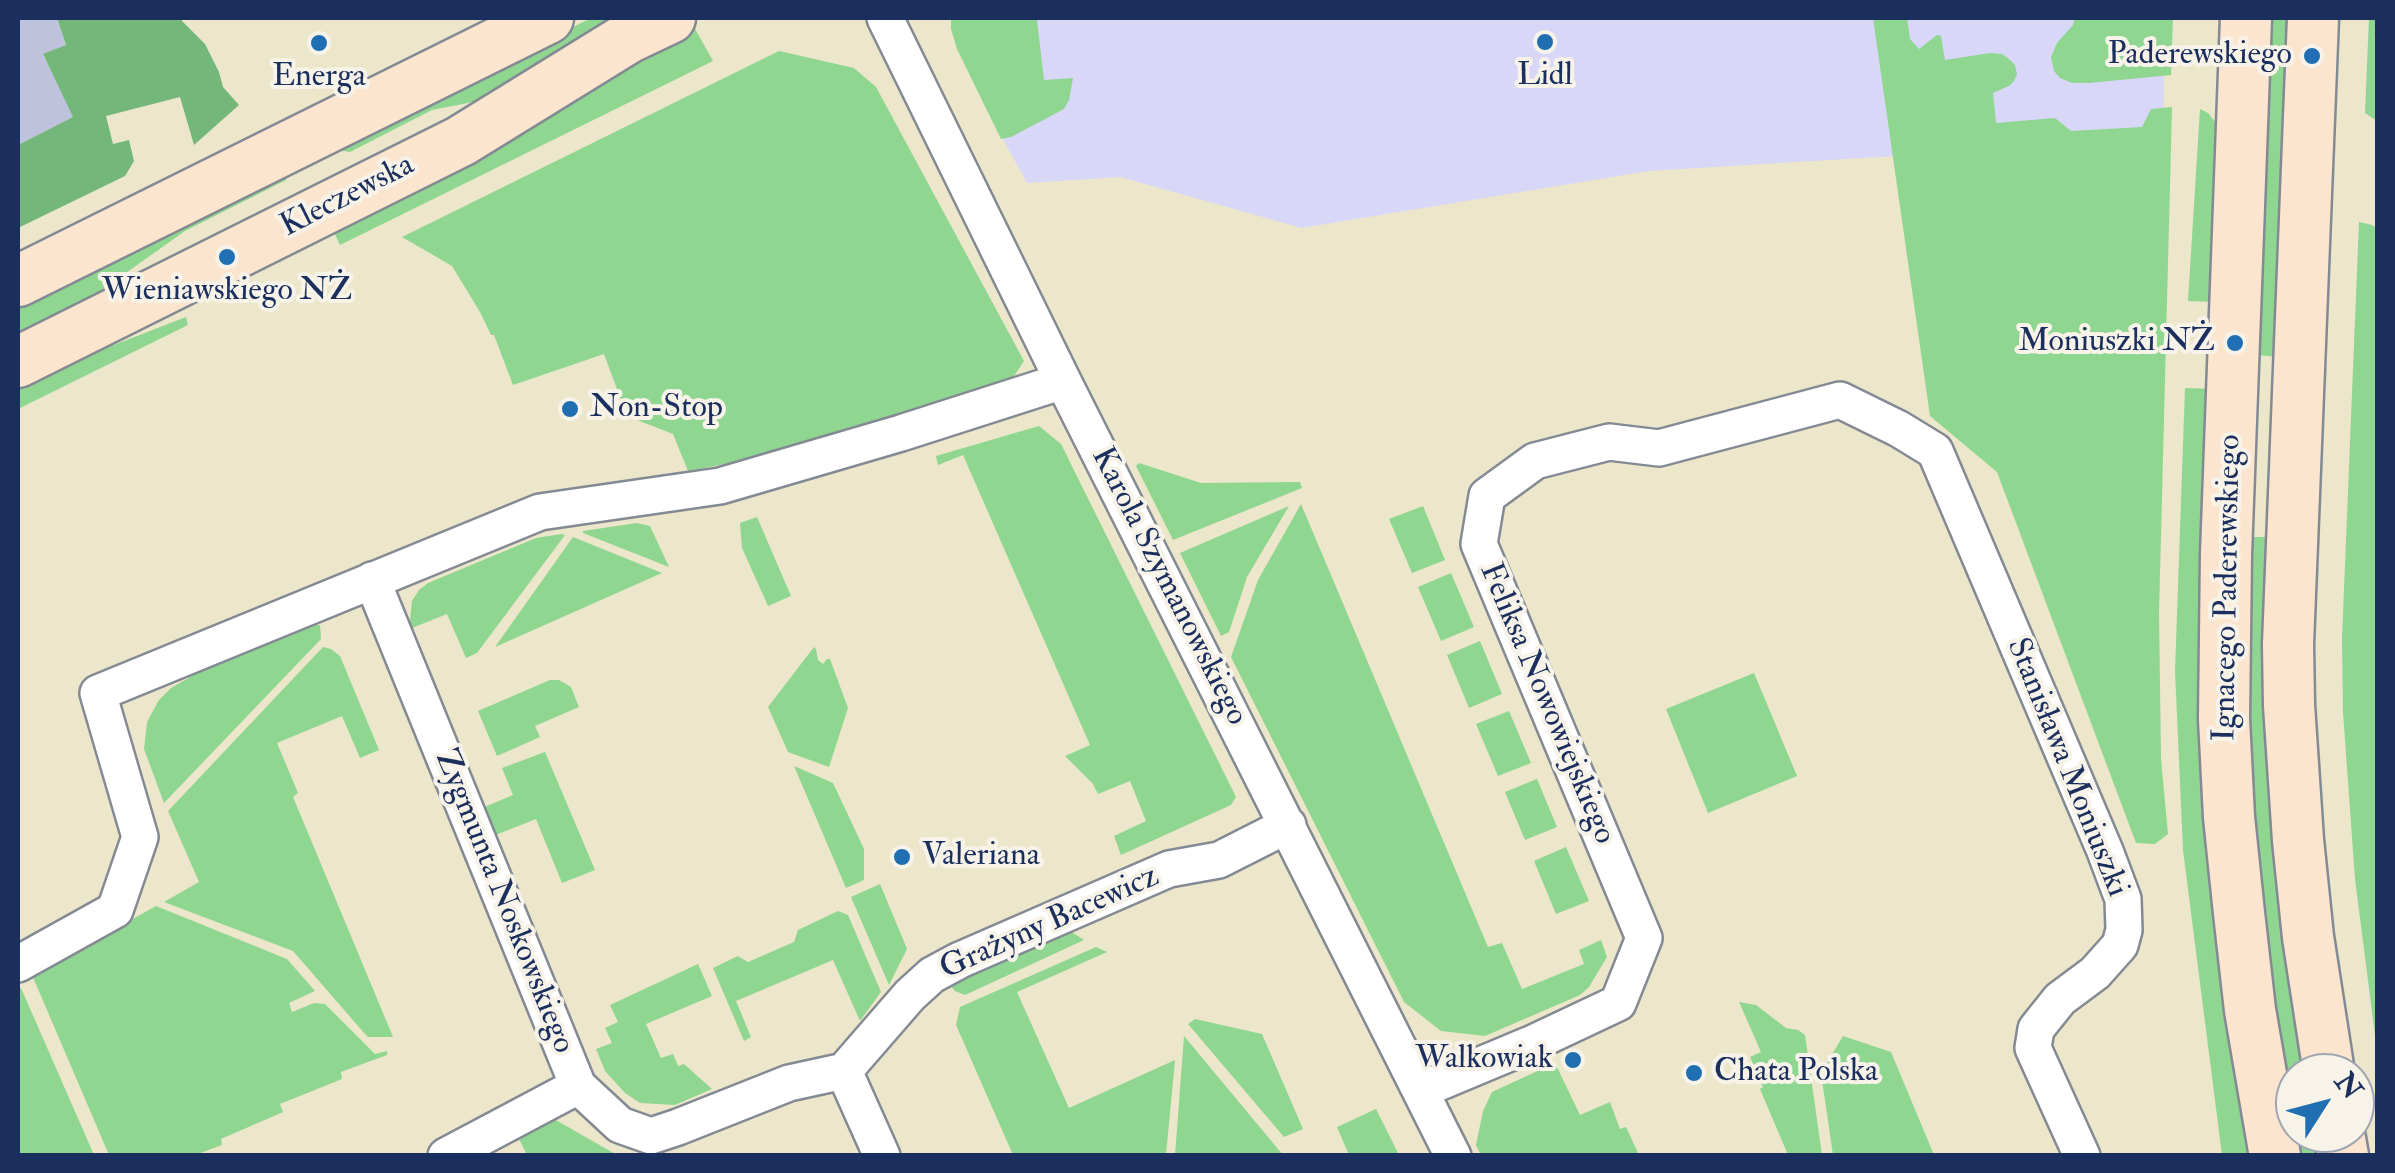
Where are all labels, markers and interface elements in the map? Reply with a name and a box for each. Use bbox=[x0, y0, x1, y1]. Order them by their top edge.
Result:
marker: Lidl bbox=[1534, 31, 1556, 53]
marker: Energa bbox=[308, 32, 330, 54]
place label: Paderewskiego bbox=[2108, 37, 2292, 75]
marker: Paderewskiego bbox=[2301, 45, 2323, 67]
place label: Lidl bbox=[1517, 58, 1573, 96]
place label: Energa bbox=[272, 59, 366, 97]
street label: Kleczewska bbox=[275, 147, 421, 247]
marker: Wieniawskiego NŻ bbox=[216, 246, 238, 268]
place label: Wieniawskiego NŻ bbox=[102, 273, 352, 311]
place label: Moniuszki NŻ bbox=[2018, 324, 2215, 362]
marker: Moniuszki NŻ bbox=[2224, 332, 2246, 354]
place label: Non-Stop bbox=[590, 390, 723, 428]
marker: Non-Stop bbox=[559, 398, 581, 420]
street label: Ignacego Paderewskiego bbox=[2207, 434, 2251, 742]
street label: Karola Szymanowskiego bbox=[1081, 442, 1255, 732]
street label: Feliksa Nowowiejskiego bbox=[1469, 558, 1623, 850]
street label: Stanisława Moniuszki bbox=[1997, 633, 2135, 903]
street label: Zygmunta Noskowskiego bbox=[425, 745, 581, 1059]
place label: Valeriana bbox=[922, 838, 1040, 876]
marker: Valeriana bbox=[891, 846, 913, 868]
street label: Grażyny Bacewicz bbox=[935, 859, 1165, 989]
place label: Walkowiak bbox=[1415, 1041, 1553, 1079]
marker: Walkowiak bbox=[1562, 1049, 1584, 1071]
north arrow bbox=[2275, 1053, 2375, 1153]
place label: Chata Polska bbox=[1714, 1054, 1878, 1092]
marker: Chata Polska bbox=[1683, 1062, 1705, 1084]
text: N bbox=[2327, 1066, 2370, 1107]

